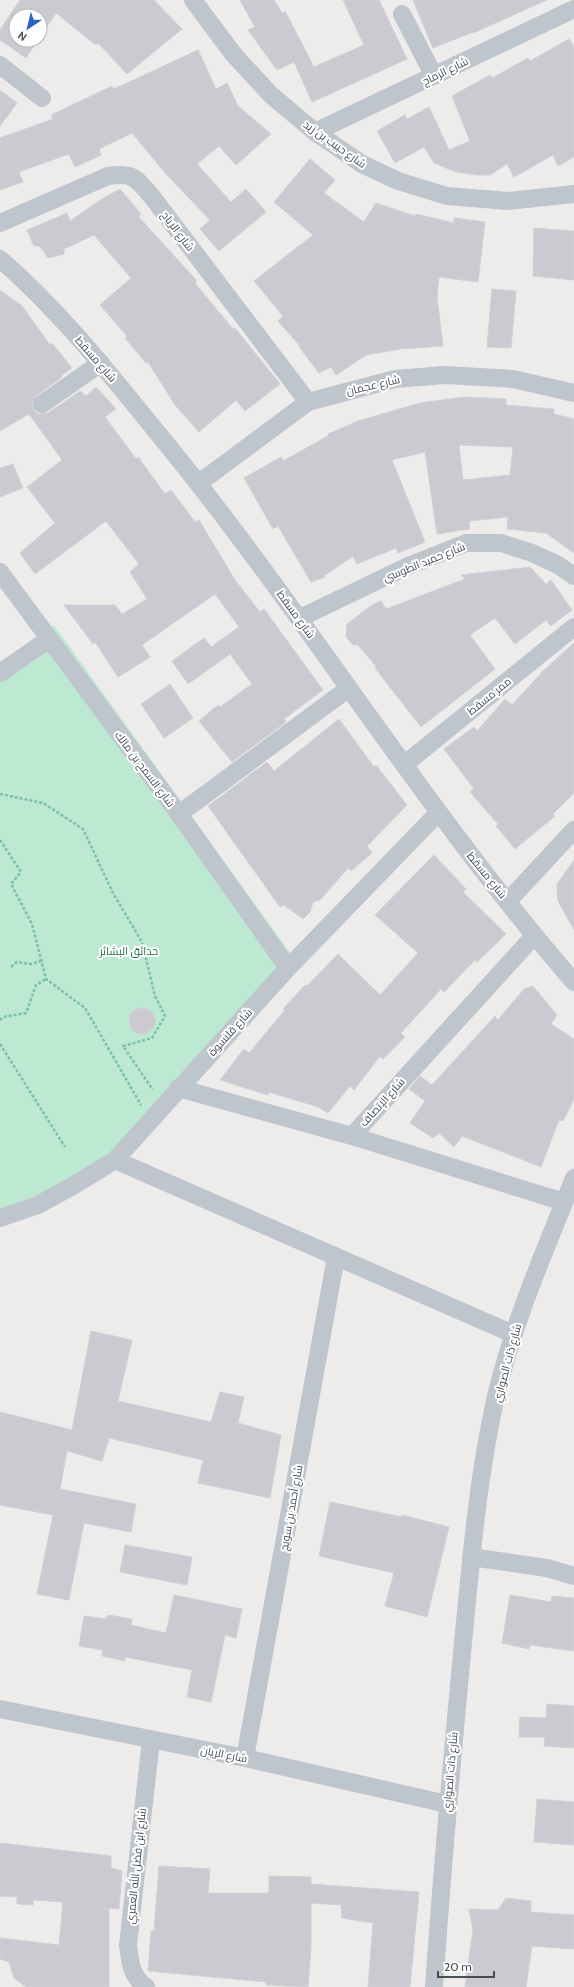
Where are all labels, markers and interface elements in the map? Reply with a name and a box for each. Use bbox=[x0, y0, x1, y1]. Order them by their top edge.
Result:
north arrow bbox=[8, 8, 48, 48]
text: N bbox=[15, 28, 29, 44]
street label: شارع الرماح bbox=[420, 54, 471, 89]
street label: شارع حبيب بن زيد bbox=[300, 117, 369, 172]
street label: شارع الرياح bbox=[158, 208, 198, 254]
street label: شارع مسقط bbox=[72, 333, 120, 385]
street label: شارع عجمان bbox=[345, 372, 402, 399]
street label: شارع حميد الطوسي bbox=[381, 539, 467, 586]
street label: شارع مسقط bbox=[273, 587, 318, 641]
street label: ممر مسقط bbox=[464, 674, 514, 718]
street label: شارع السمح بن مالك bbox=[111, 728, 178, 810]
street label: شارع مسقط bbox=[463, 849, 510, 902]
park label: حدائق البشائر bbox=[99, 944, 158, 958]
street label: شارع قلنسوة bbox=[205, 1005, 256, 1059]
street label: شارع الإتصاف bbox=[356, 1075, 408, 1130]
street label: شارع ذات الصواري bbox=[490, 1322, 526, 1404]
street label: شارع أحمد بن سويج bbox=[277, 1464, 306, 1552]
street label: شارع ذات الصواري bbox=[440, 1731, 462, 1813]
street label: شارع الريان bbox=[199, 1743, 249, 1766]
street label: شارع ابن فضل الله العمري bbox=[122, 1807, 151, 1925]
scale bar bbox=[438, 1953, 494, 1979]
text: 20 m bbox=[444, 1959, 472, 1974]

